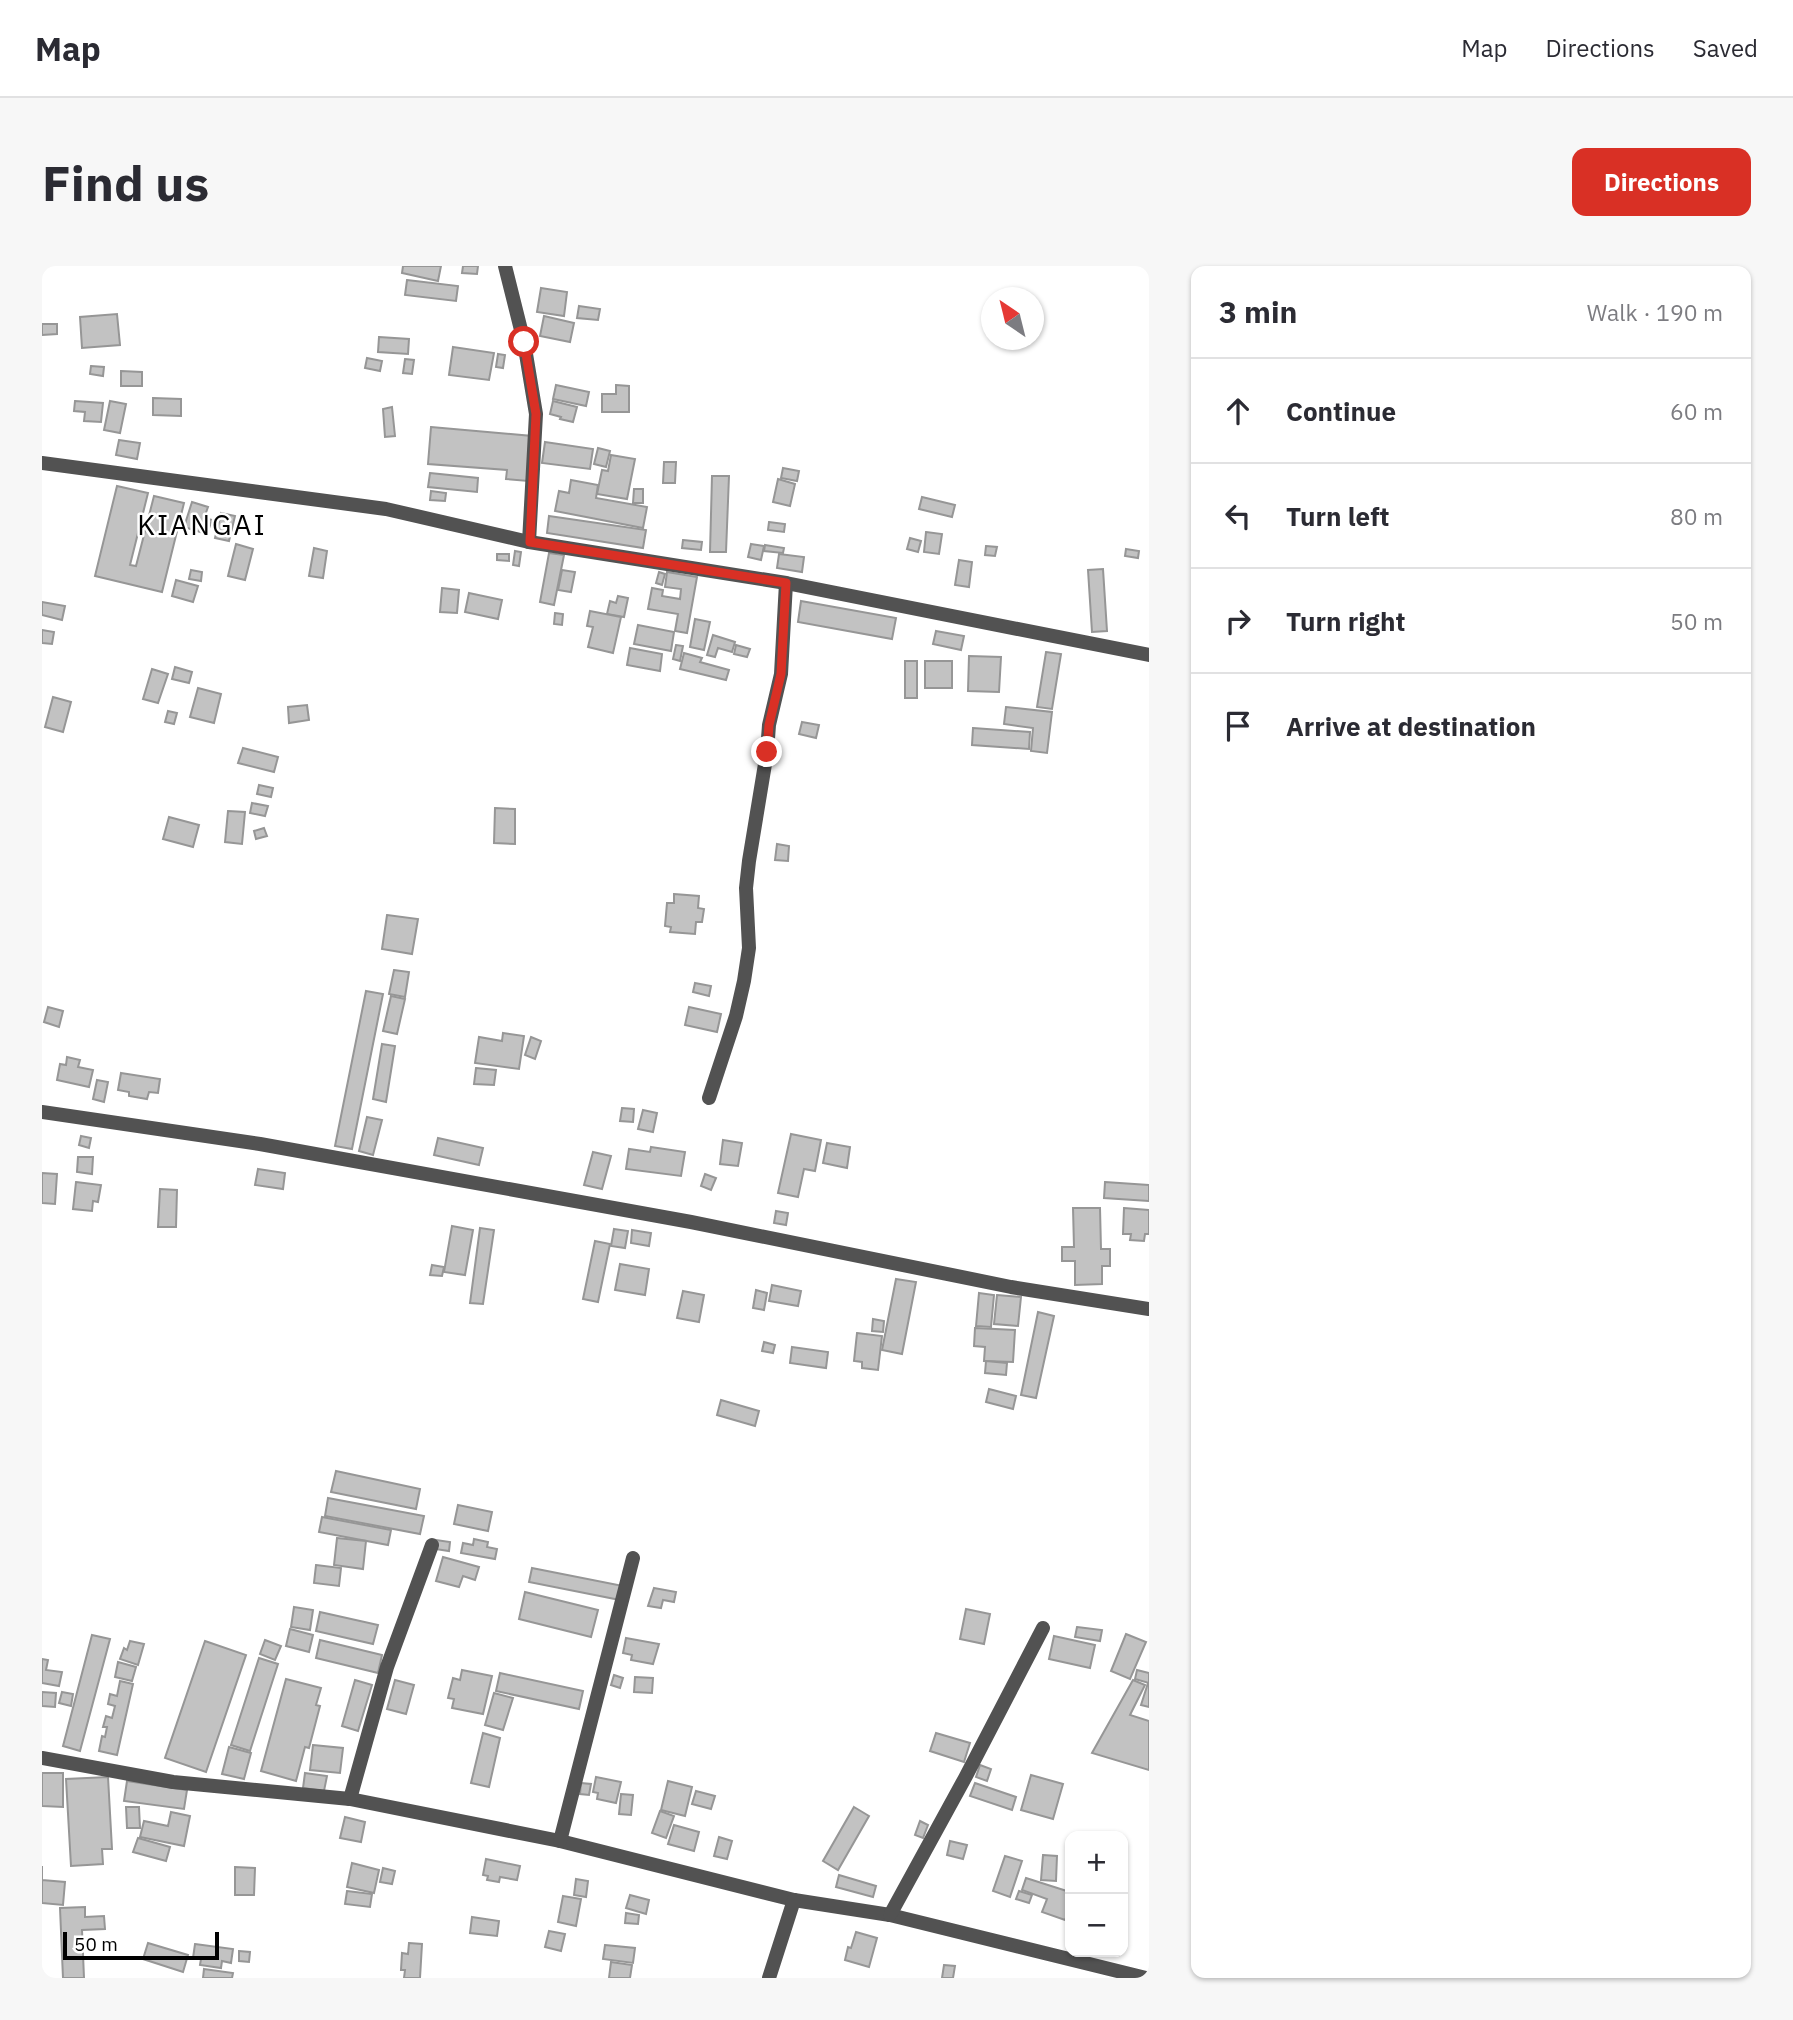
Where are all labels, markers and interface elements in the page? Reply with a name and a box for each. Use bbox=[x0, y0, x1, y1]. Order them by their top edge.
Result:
text: Map bbox=[35, 27, 101, 70]
text: Map bbox=[1461, 32, 1507, 64]
text: Directions bbox=[1545, 32, 1655, 64]
text: Saved bbox=[1693, 32, 1758, 64]
button: Directions bbox=[1572, 148, 1751, 216]
text: Find us bbox=[42, 151, 209, 214]
north arrow bbox=[981, 287, 1044, 350]
text: 3 min bbox=[1219, 292, 1297, 331]
text: Walk · 190 m bbox=[1587, 297, 1723, 327]
route start bbox=[508, 326, 539, 357]
icon: ahead bbox=[1219, 392, 1257, 430]
text: Continue bbox=[1286, 394, 1396, 428]
text: 60 m bbox=[1670, 396, 1723, 426]
icon: left bbox=[1219, 497, 1257, 535]
text: Turn left bbox=[1286, 499, 1389, 533]
text: 80 m bbox=[1670, 501, 1723, 531]
district label: KIANGAI bbox=[137, 506, 267, 543]
icon: right bbox=[1219, 602, 1257, 640]
text: Turn right bbox=[1286, 604, 1405, 638]
text: 50 m bbox=[1670, 606, 1723, 636]
icon: arrive bbox=[1219, 707, 1257, 745]
text: Arrive at destination bbox=[1286, 709, 1536, 743]
route end bbox=[751, 736, 782, 767]
map controls bbox=[1065, 1831, 1128, 1957]
button: + bbox=[1065, 1831, 1128, 1894]
button: − bbox=[1065, 1894, 1128, 1957]
scale bar bbox=[63, 1929, 219, 1961]
text: 50 m bbox=[74, 1932, 118, 1956]

